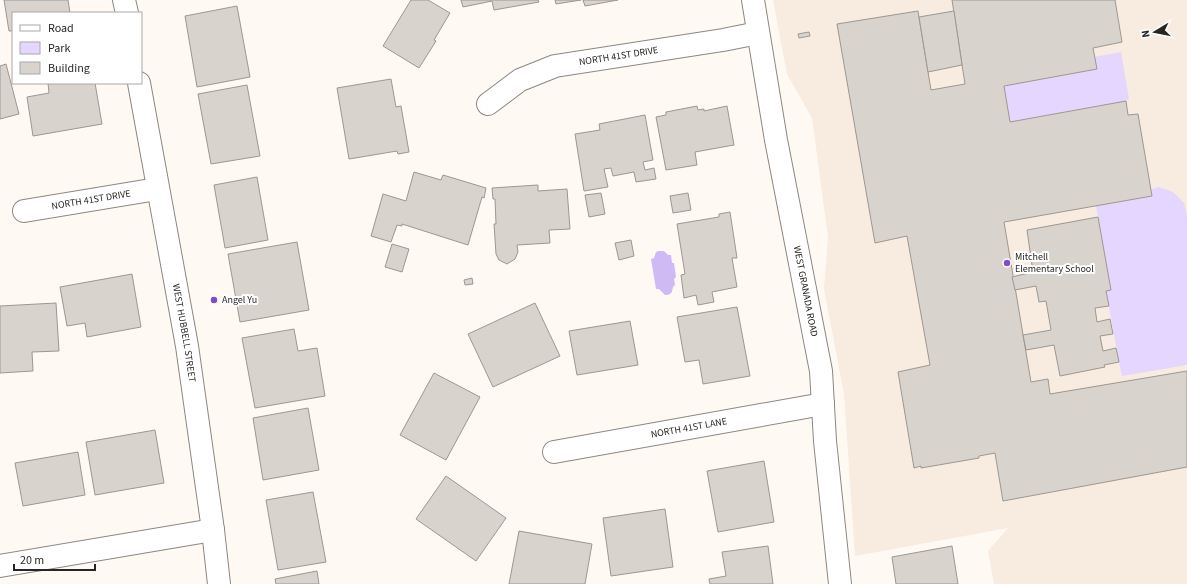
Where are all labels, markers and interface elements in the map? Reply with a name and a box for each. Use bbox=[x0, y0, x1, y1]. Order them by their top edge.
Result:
legend bbox=[12, 12, 142, 84]
north arrow bbox=[1135, 12, 1175, 52]
text: Road bbox=[48, 20, 74, 37]
text: N bbox=[1138, 29, 1154, 39]
text: Park bbox=[48, 40, 70, 57]
street label: NORTH 41ST DRIVE bbox=[578, 43, 659, 69]
text: Building bbox=[48, 60, 90, 77]
street label: NORTH 41ST DRIVE bbox=[50, 186, 132, 213]
street label: WEST GRANADA ROAD bbox=[790, 245, 821, 338]
place label: Mitchell Elementary School bbox=[1015, 250, 1094, 276]
marker: Mitchell Elementary School bbox=[1002, 258, 1012, 268]
street label: WEST HUBBELL STREET bbox=[169, 283, 199, 384]
place label: Angel Yu bbox=[222, 293, 257, 307]
marker: Angel Yu bbox=[209, 295, 219, 305]
street label: NORTH 41ST LANE bbox=[650, 414, 728, 442]
scale bar bbox=[14, 546, 95, 572]
text: 20 m bbox=[20, 552, 44, 569]

